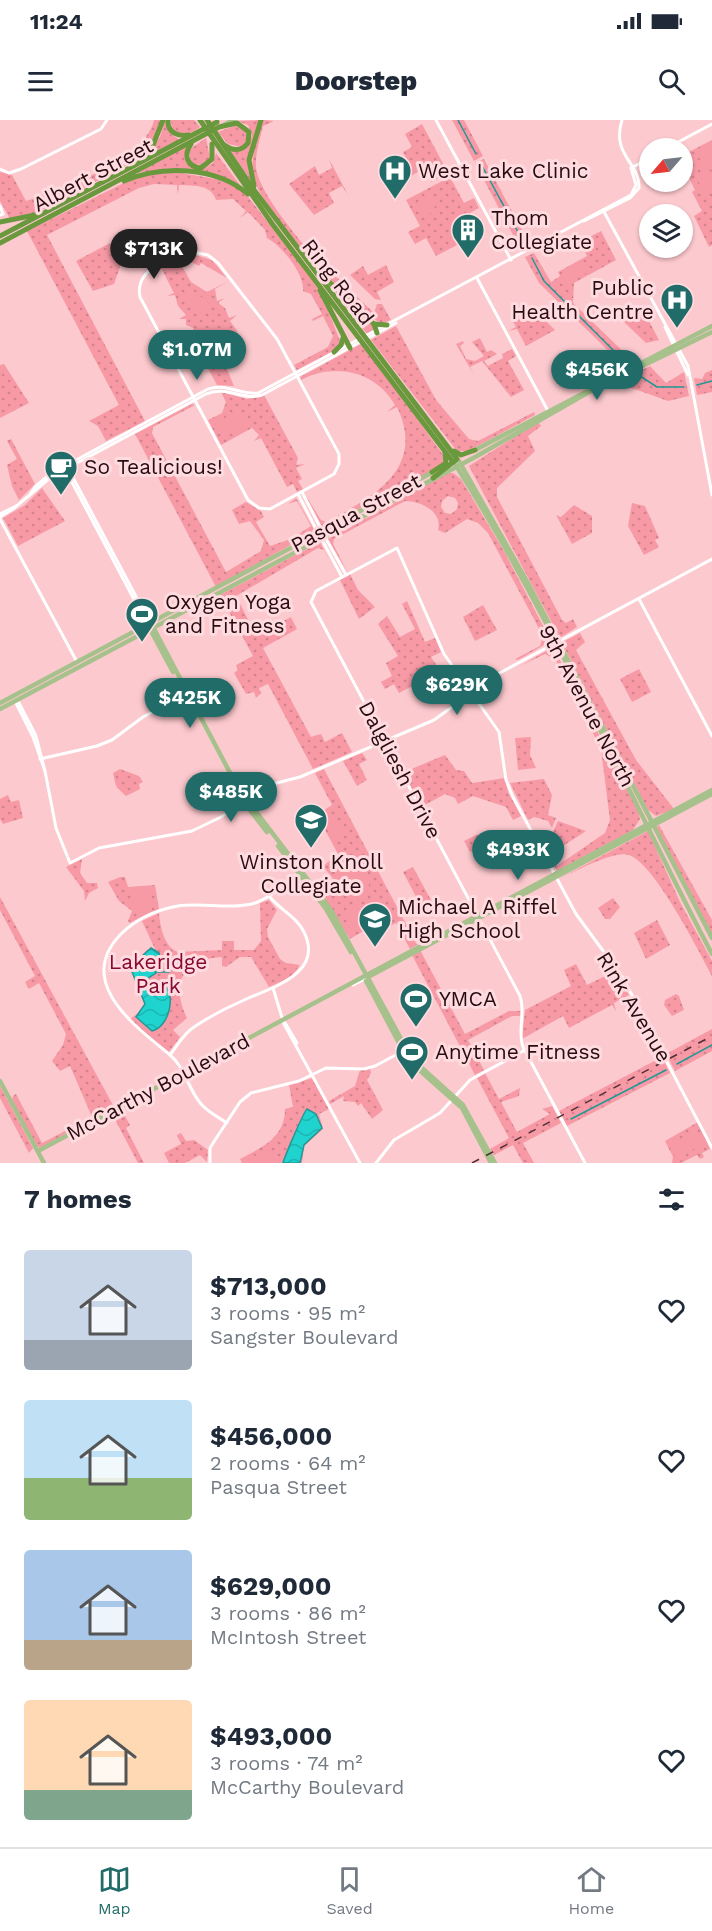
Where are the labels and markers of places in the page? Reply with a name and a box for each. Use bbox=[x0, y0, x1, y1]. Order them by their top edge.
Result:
hospital icon: West Lake Clinic bbox=[377, 153, 413, 200]
place label: West Lake Clinic bbox=[418, 158, 589, 183]
place label: Thom Collegiate bbox=[491, 205, 592, 254]
building icon: Thom Collegiate bbox=[450, 212, 486, 259]
pin: $713K bbox=[112, 229, 196, 280]
place label: Public Health Centre bbox=[511, 275, 654, 324]
hospital icon: Public Health Centre bbox=[659, 282, 695, 329]
pin: $1.07M bbox=[148, 330, 246, 381]
pin: $456K bbox=[555, 350, 639, 401]
cafe icon: So Tealicious! bbox=[43, 449, 79, 496]
place label: So Tealicious! bbox=[84, 454, 223, 479]
place label: Oxygen Yoga and Fitness bbox=[165, 589, 291, 638]
sports icon: Oxygen Yoga and Fitness bbox=[124, 596, 160, 643]
pin: $629K bbox=[415, 665, 499, 716]
pin: $425K bbox=[148, 678, 232, 729]
pin: $485K bbox=[189, 772, 273, 823]
school or university icon: Winston Knoll Collegiate bbox=[293, 802, 329, 849]
pin: $493K bbox=[476, 830, 560, 881]
place label: Winston Knoll Collegiate bbox=[239, 849, 383, 898]
place label: Michael A Riffel High School bbox=[398, 894, 557, 943]
school or university icon: Michael A Riffel High School bbox=[357, 901, 393, 948]
sports icon: YMCA bbox=[398, 981, 434, 1028]
place label: YMCA bbox=[439, 986, 497, 1011]
sports icon: Anytime Fitness bbox=[394, 1034, 430, 1081]
place label: Anytime Fitness bbox=[435, 1039, 601, 1064]

